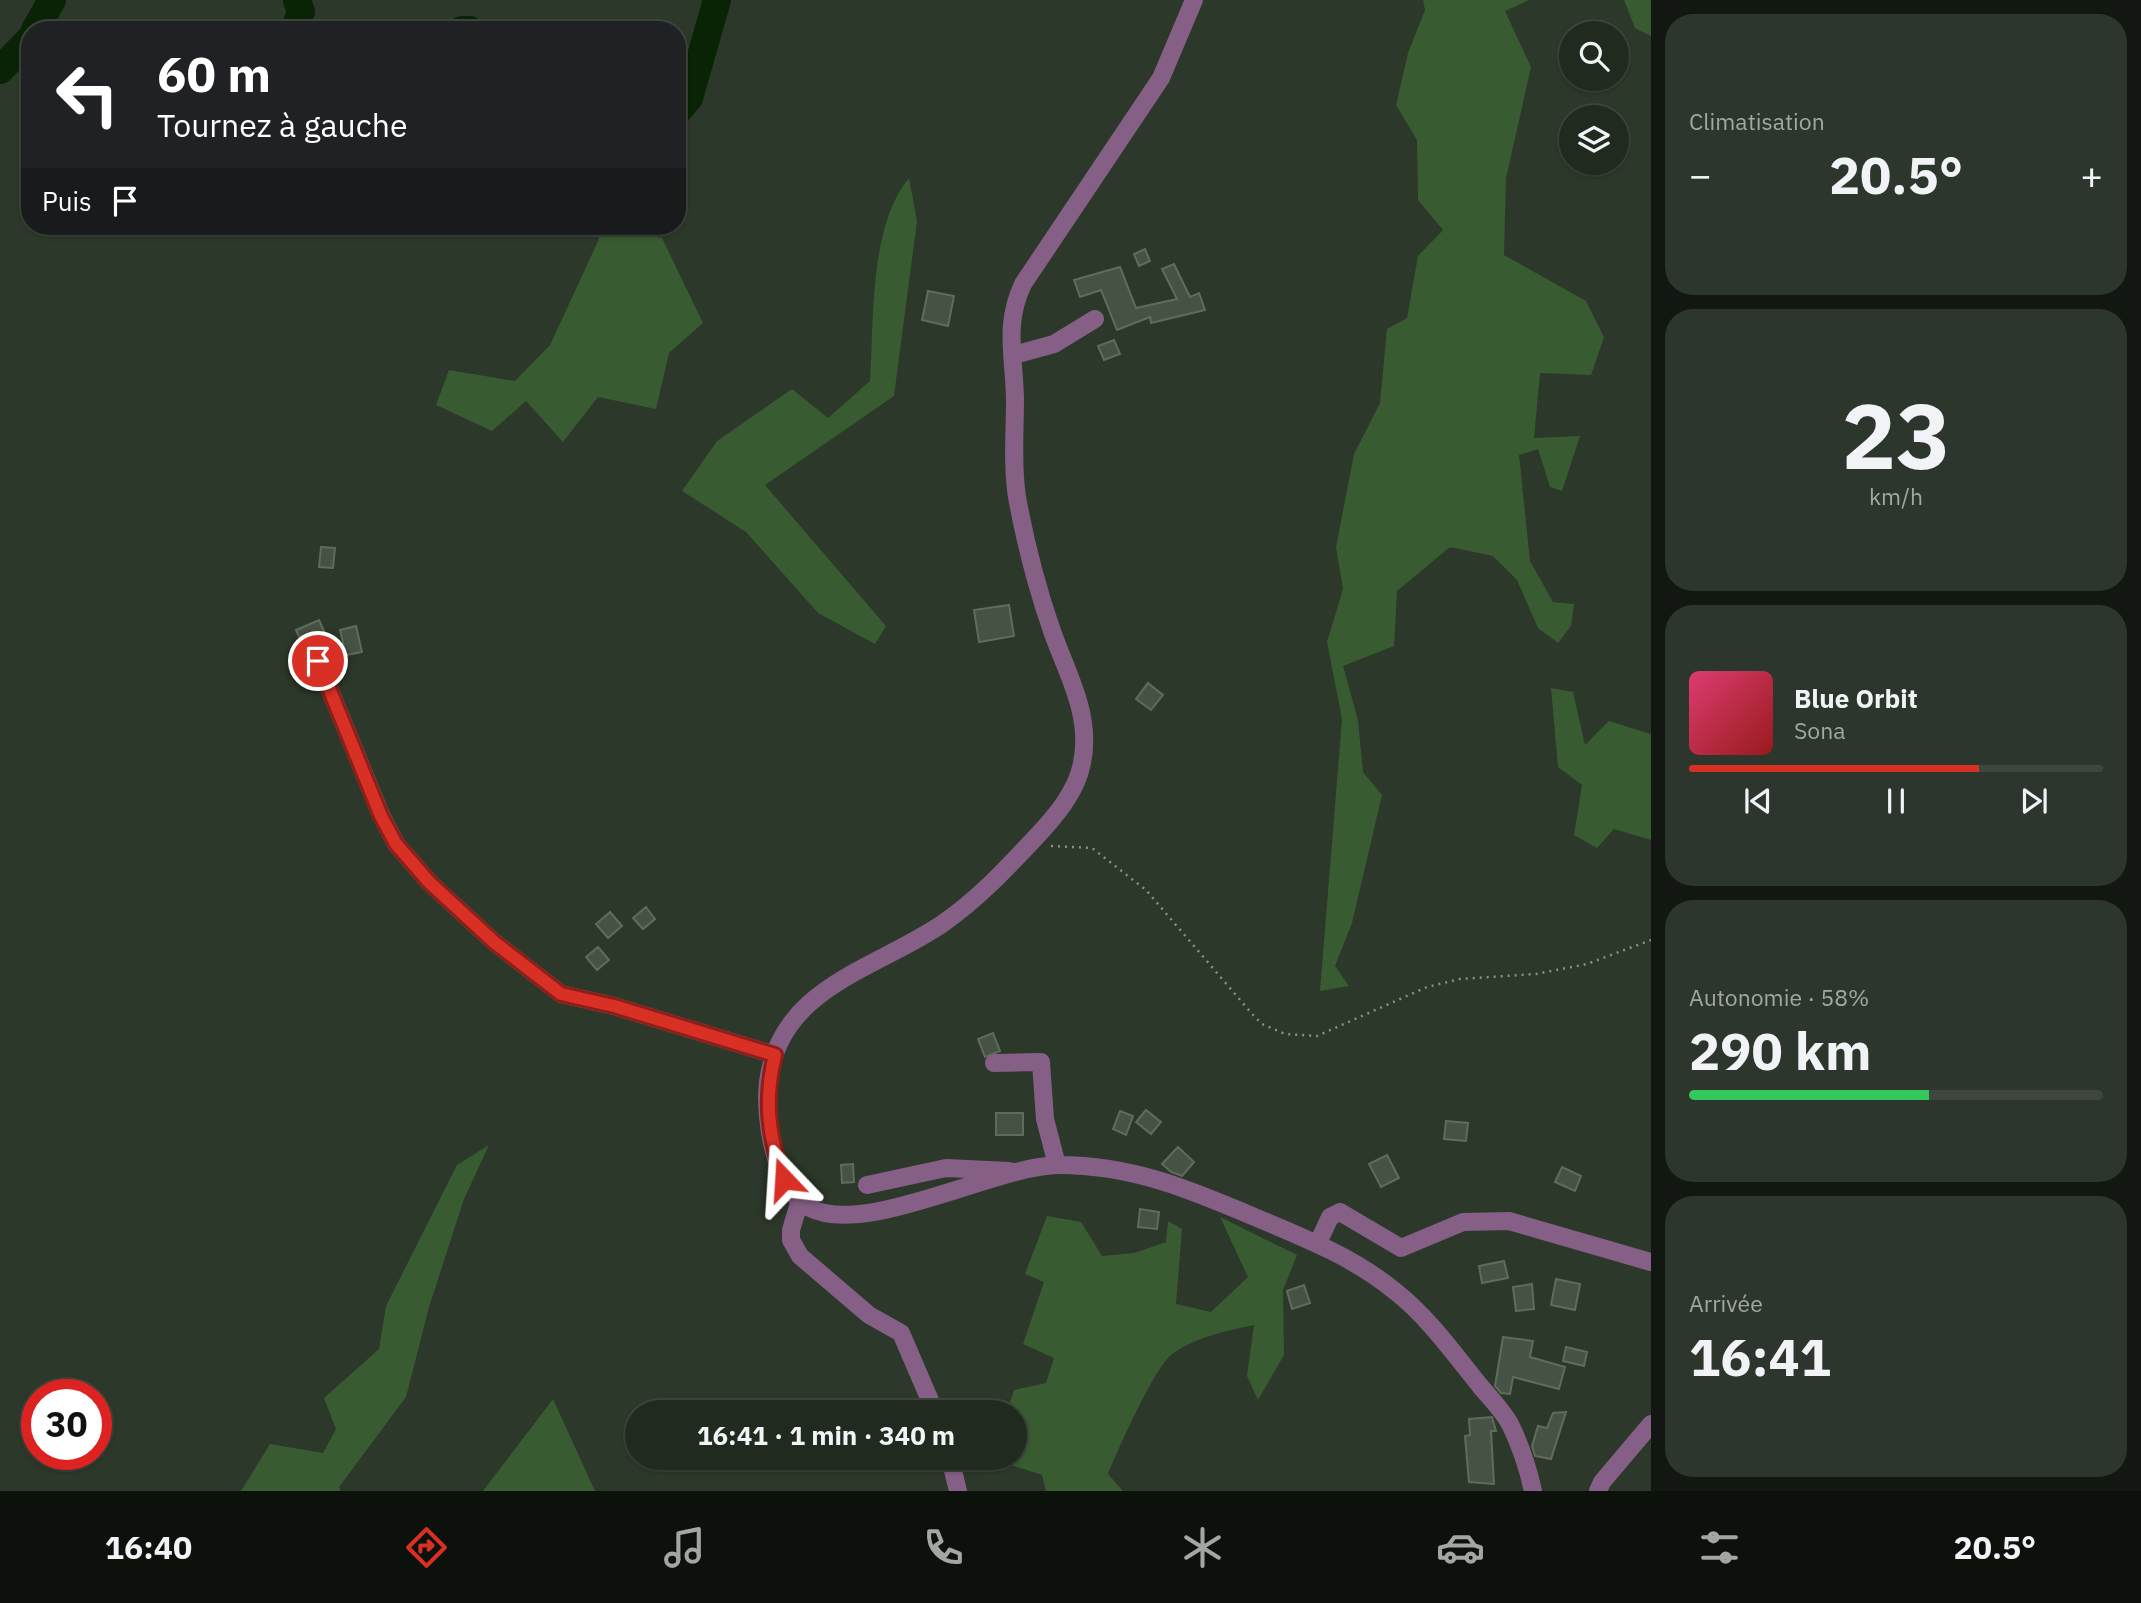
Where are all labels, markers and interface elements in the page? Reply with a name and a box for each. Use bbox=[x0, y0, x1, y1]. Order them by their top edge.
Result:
map controls bbox=[1559, 21, 1629, 175]
button: search bbox=[1559, 21, 1629, 91]
text: 60 m bbox=[157, 42, 271, 105]
icon: left bbox=[42, 49, 133, 140]
text: Tournez à gauche bbox=[157, 104, 408, 146]
button: layers bbox=[1559, 105, 1629, 175]
text: Climatisation bbox=[1689, 106, 1825, 136]
text: 20.5° bbox=[1829, 141, 1963, 208]
text: − bbox=[1689, 150, 1712, 199]
text: + bbox=[2080, 150, 2103, 199]
icon: arrive bbox=[106, 182, 144, 220]
text: Puis bbox=[42, 184, 92, 218]
text: 23 bbox=[1841, 376, 1951, 494]
text: km/h bbox=[1869, 481, 1923, 511]
pin bbox=[288, 631, 348, 691]
icon: arrive bbox=[299, 642, 337, 680]
text: Blue Orbit bbox=[1794, 681, 1918, 715]
text: Sona bbox=[1794, 715, 1846, 745]
icon: previous bbox=[1739, 782, 1777, 820]
icon: pause bbox=[1877, 782, 1915, 820]
icon: next bbox=[2015, 782, 2053, 820]
text: Autonomie · 58% bbox=[1689, 982, 1869, 1012]
text: 290 km bbox=[1689, 1017, 1871, 1084]
position arrow bbox=[747, 1142, 821, 1216]
text: Arrivée bbox=[1689, 1288, 1763, 1318]
text: 16:41 bbox=[1689, 1323, 1831, 1390]
speed limit sign: 30 bbox=[21, 1379, 112, 1470]
text: 16:41 · 1 min · 340 m bbox=[697, 1418, 955, 1452]
icon: directions bbox=[402, 1523, 451, 1572]
icon: music bbox=[660, 1523, 709, 1572]
icon: phone bbox=[919, 1523, 968, 1572]
icon: climate bbox=[1178, 1523, 1227, 1572]
icon: car bbox=[1436, 1523, 1485, 1572]
icon: filters bbox=[1695, 1523, 1744, 1572]
text: 16:40 bbox=[105, 1526, 192, 1568]
text: 20.5° bbox=[1954, 1526, 2036, 1568]

